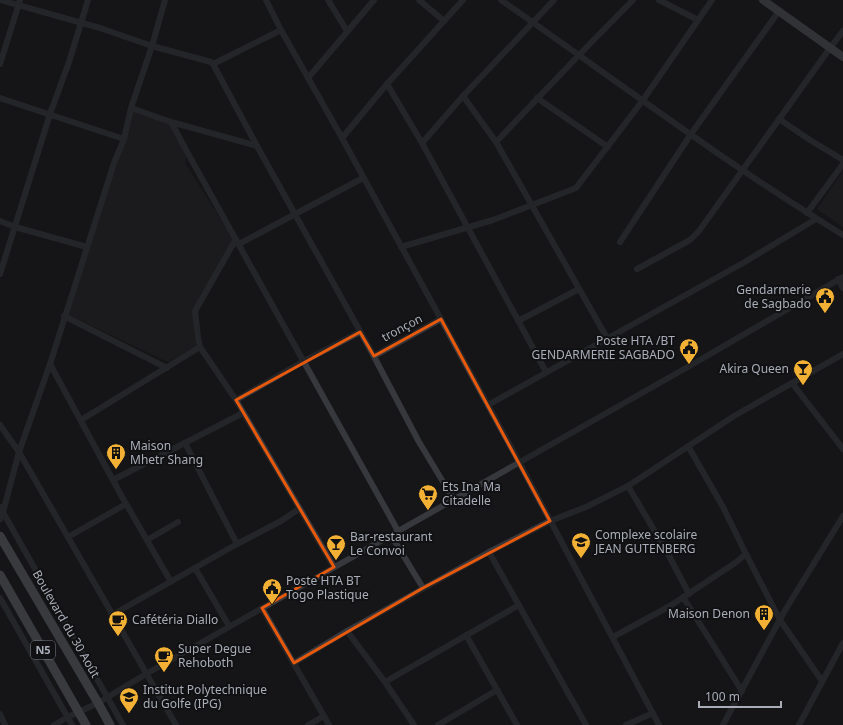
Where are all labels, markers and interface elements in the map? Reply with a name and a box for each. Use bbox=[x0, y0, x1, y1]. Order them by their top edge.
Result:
place label: Gendarmerie de Sagbado bbox=[736, 281, 811, 312]
public building icon: Gendarmerie de Sagbado bbox=[814, 286, 836, 314]
street label: tronçon bbox=[378, 310, 425, 345]
place label: Poste HTA /BT GENDARMERIE SAGBADO bbox=[532, 332, 675, 363]
public building icon: Poste HTA /BT GENDARMERIE SAGBADO bbox=[678, 337, 700, 365]
bar icon: Akira Queen bbox=[792, 358, 814, 386]
place label: Akira Queen bbox=[720, 360, 789, 377]
place label: Maison Mhetr Shang bbox=[130, 437, 203, 468]
building icon: Maison Mhetr Shang bbox=[105, 442, 127, 470]
place label: Ets Ina Ma Citadelle bbox=[442, 478, 501, 509]
supermarket icon: Ets Ina Ma Citadelle bbox=[417, 483, 439, 511]
place label: Complexe scolaire JEAN GUTENBERG bbox=[594, 526, 697, 557]
place label: Bar-restaurant Le Convoi bbox=[350, 528, 433, 559]
school or university icon: Complexe scolaire JEAN GUTENBERG bbox=[570, 531, 592, 559]
bar icon: Bar-restaurant Le Convoi bbox=[325, 533, 347, 561]
street label: Boulevard du 30 Août bbox=[29, 567, 105, 681]
place label: Poste HTA BT Togo Plastique bbox=[286, 572, 369, 603]
public building icon: Poste HTA BT Togo Plastique bbox=[261, 577, 283, 605]
building icon: Maison Denon bbox=[753, 603, 775, 631]
place label: Maison Denon bbox=[668, 605, 750, 622]
cafe icon: Cafétéria Diallo bbox=[107, 609, 129, 637]
place label: Cafétéria Diallo bbox=[132, 611, 218, 628]
place label: Super Degue Rehoboth bbox=[178, 640, 252, 671]
road number: N5 bbox=[31, 641, 55, 659]
cafe icon: Super Degue Rehoboth bbox=[153, 645, 175, 673]
place label: Institut Polytechnique du Golfe (IPG) bbox=[143, 681, 267, 712]
scale bar bbox=[699, 683, 781, 709]
school or university icon: Institut Polytechnique du Golfe (IPG) bbox=[118, 686, 140, 714]
text: 100 m bbox=[705, 688, 740, 705]

